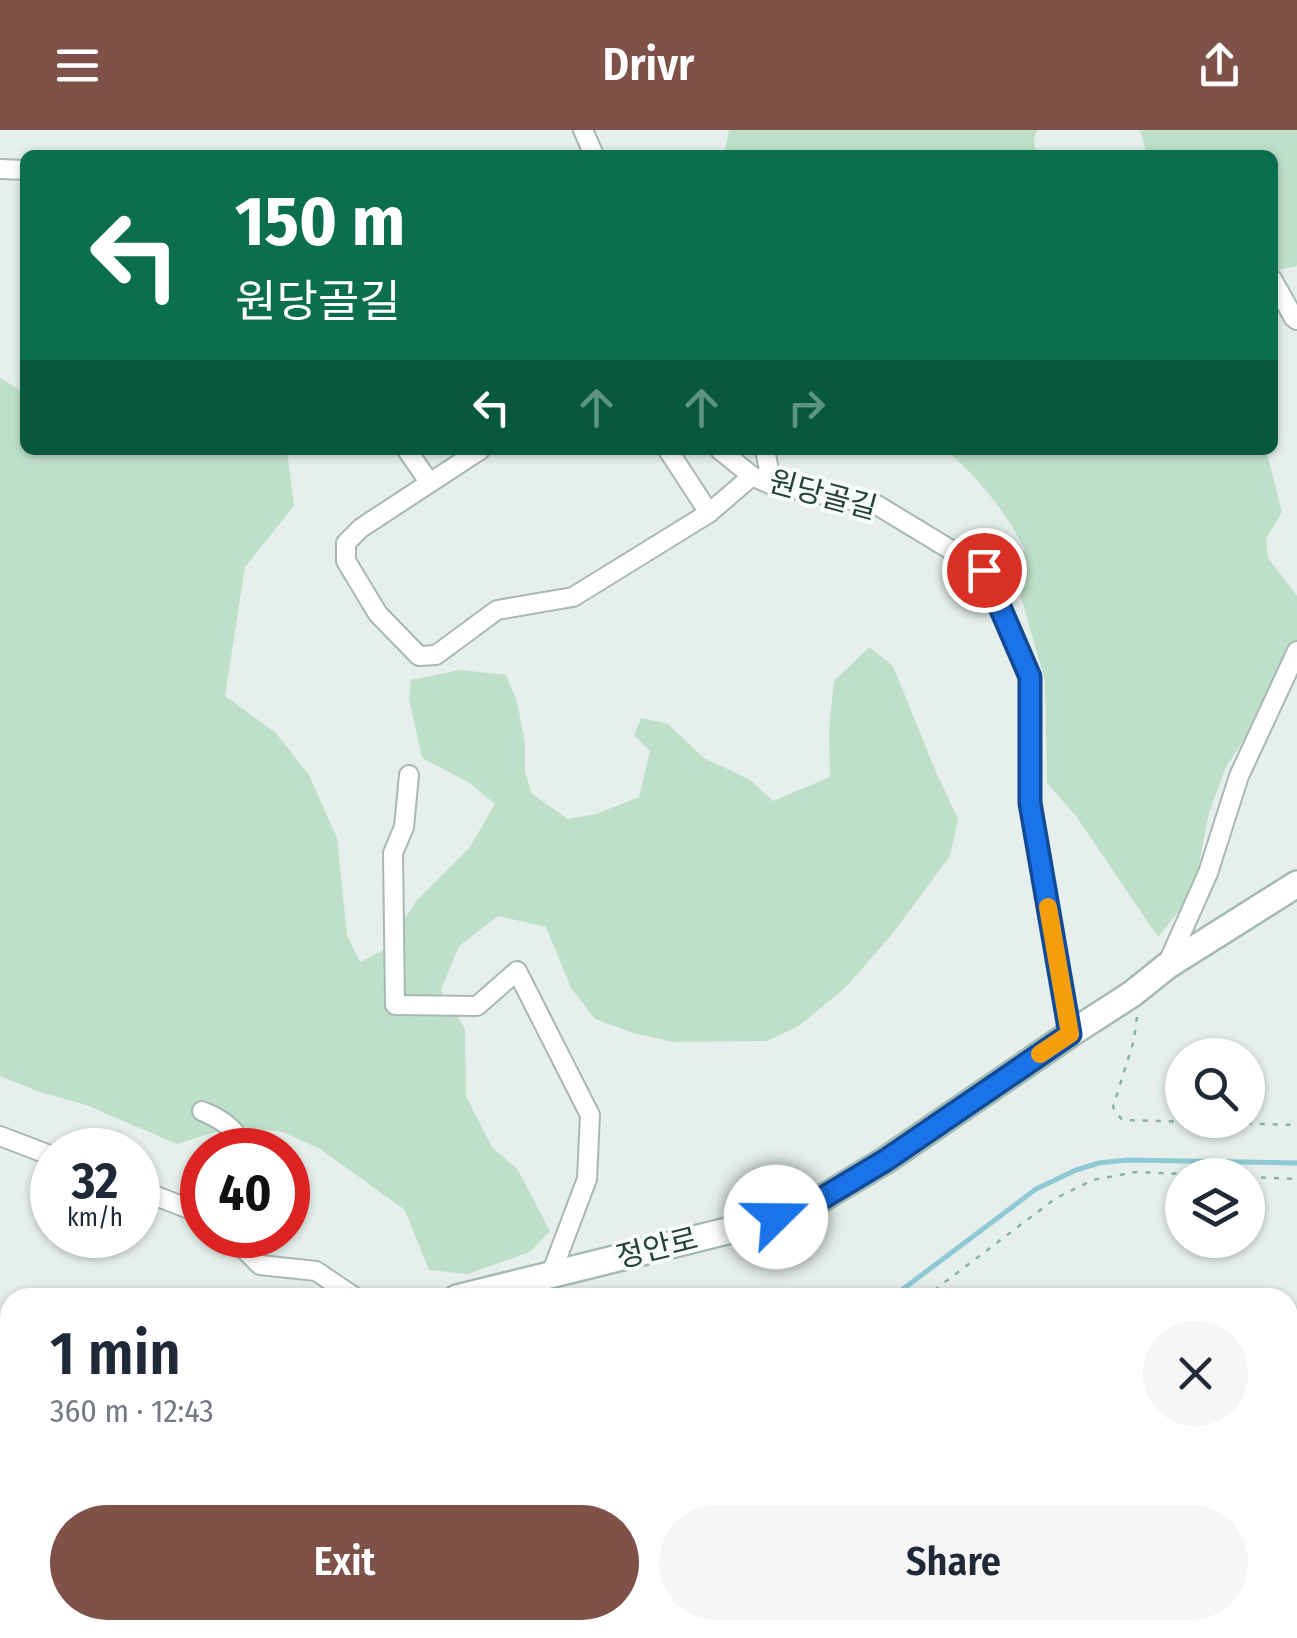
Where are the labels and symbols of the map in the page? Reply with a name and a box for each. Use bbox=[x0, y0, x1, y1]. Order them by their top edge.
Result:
street label: 원당골길 bbox=[765, 463, 881, 527]
pin bbox=[942, 528, 1027, 613]
speed limit sign: 40 bbox=[180, 1128, 310, 1258]
position arrow bbox=[724, 1165, 828, 1269]
street label: 정안로 bbox=[612, 1221, 702, 1275]

